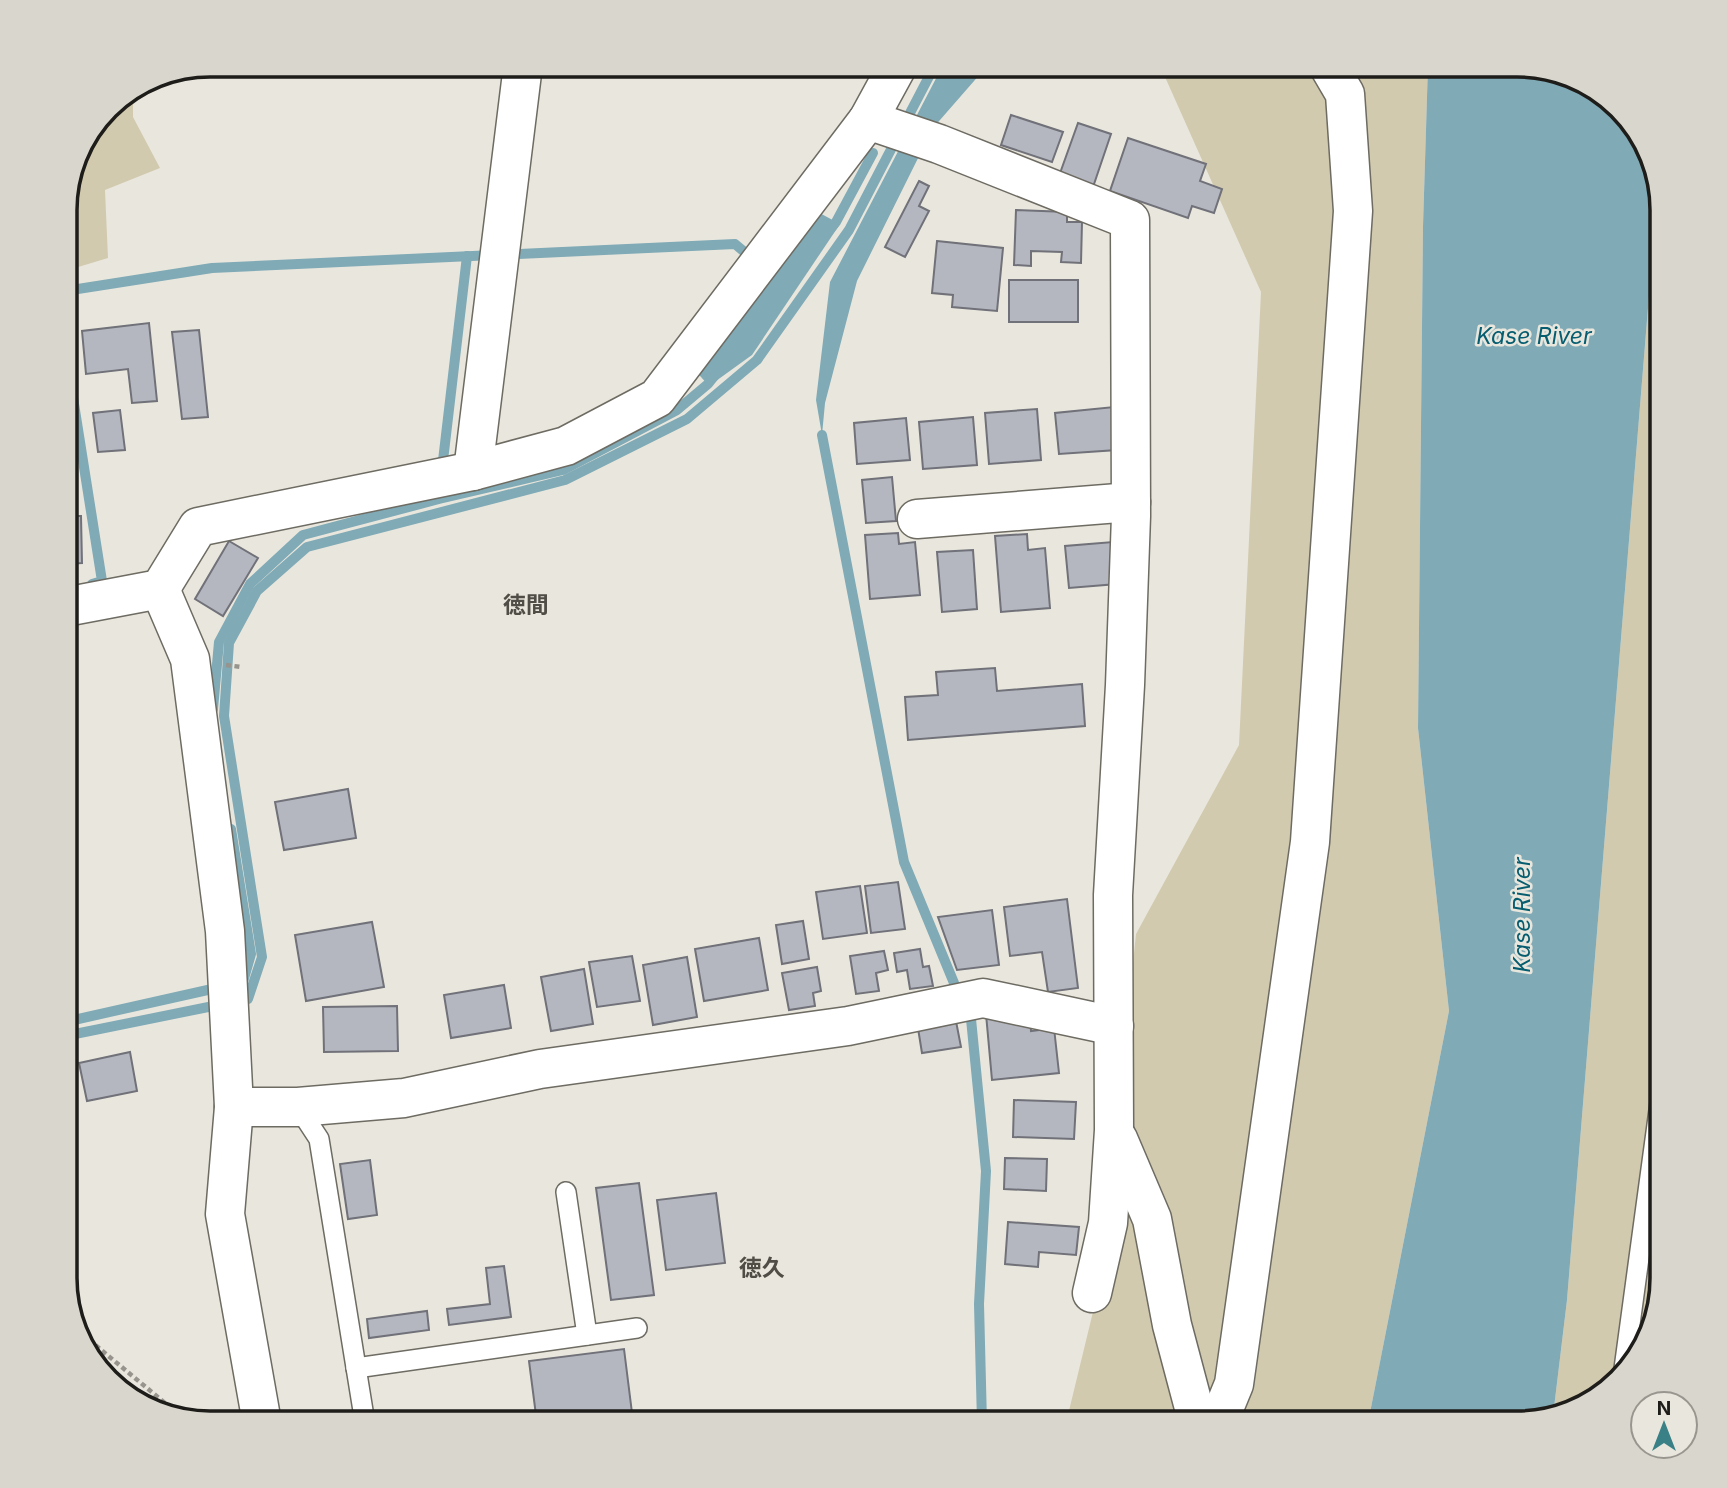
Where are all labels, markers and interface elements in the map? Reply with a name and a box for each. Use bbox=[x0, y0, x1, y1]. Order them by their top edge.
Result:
water label: Kase River bbox=[1476, 322, 1593, 350]
district label: 徳間 bbox=[503, 591, 549, 619]
water label: Kase River bbox=[1508, 856, 1536, 973]
district label: 徳久 bbox=[739, 1254, 785, 1282]
north arrow bbox=[1629, 1390, 1699, 1460]
text: N bbox=[1657, 1397, 1671, 1420]

